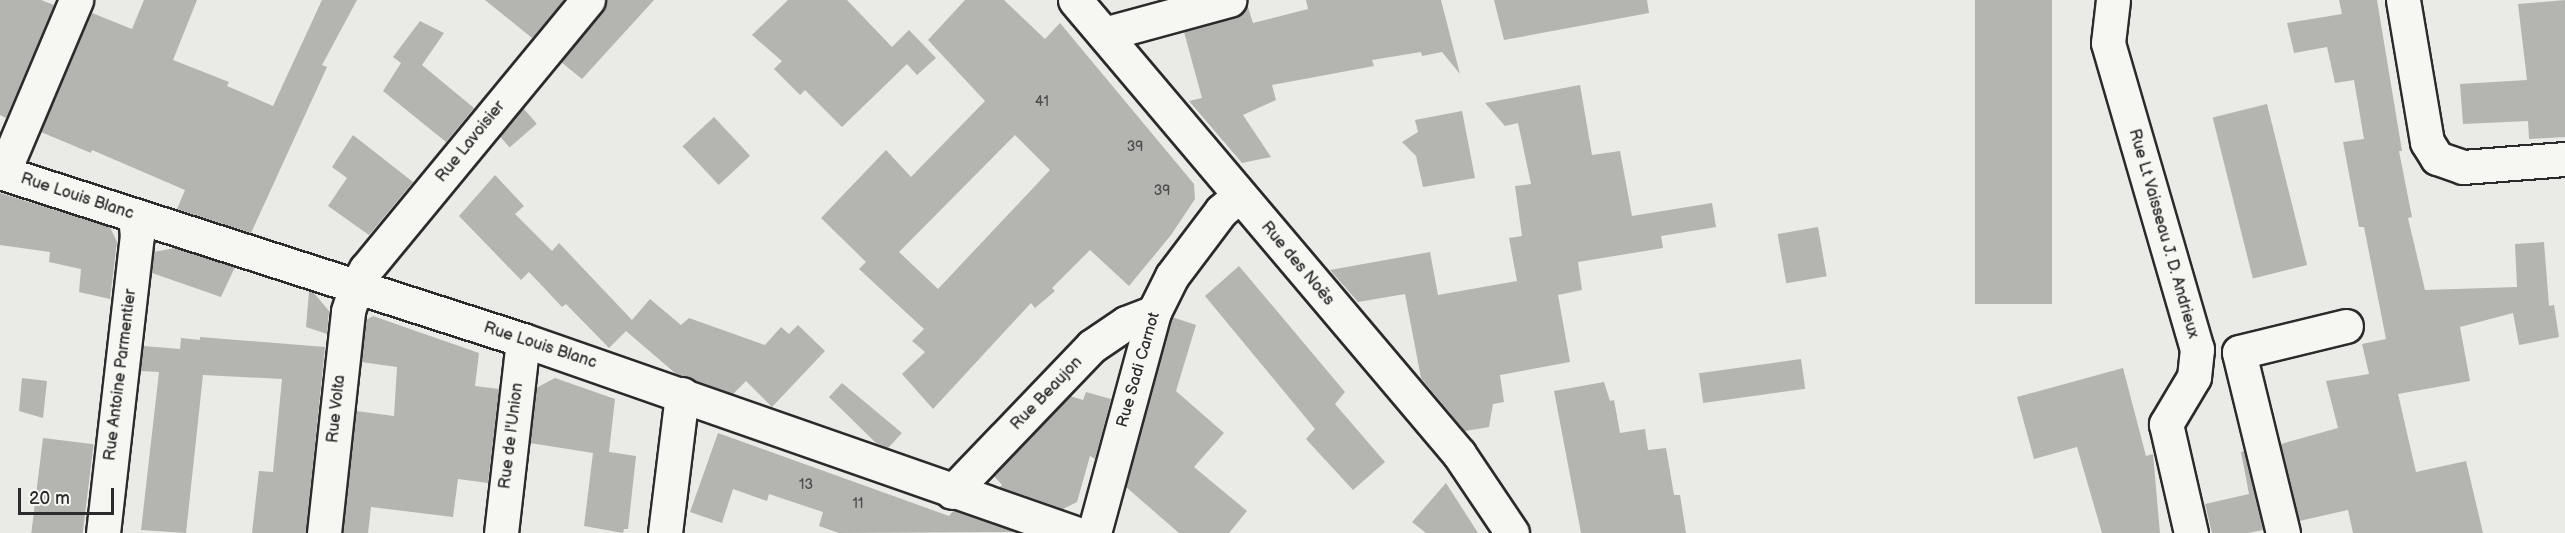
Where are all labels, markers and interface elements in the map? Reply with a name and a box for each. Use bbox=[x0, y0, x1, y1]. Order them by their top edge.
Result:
house number: 41 bbox=[1035, 94, 1049, 110]
street label: Rue Lavoisier bbox=[432, 97, 510, 187]
street label: Rue Lt Vaisseau J. D. Andrieux bbox=[2124, 126, 2202, 342]
house number: 39 bbox=[1127, 139, 1143, 155]
street label: Rue Louis Blanc bbox=[18, 170, 136, 224]
house number: 39 bbox=[1154, 183, 1170, 199]
street label: Rue des Noës bbox=[1256, 218, 1338, 310]
street label: Rue Antoine Parmentier bbox=[101, 288, 141, 462]
street label: Rue Sadi Carnot bbox=[1113, 310, 1165, 430]
street label: Rue Louis Blanc bbox=[481, 319, 599, 373]
street label: Rue Beaujon bbox=[1007, 353, 1087, 435]
street label: Rue Volta bbox=[324, 374, 350, 444]
street label: Rue de l'Union bbox=[496, 382, 528, 490]
scale bar bbox=[21, 476, 117, 514]
house number: 13 bbox=[799, 477, 813, 493]
text: 20 m bbox=[29, 488, 70, 509]
house number: 11 bbox=[853, 496, 863, 512]

